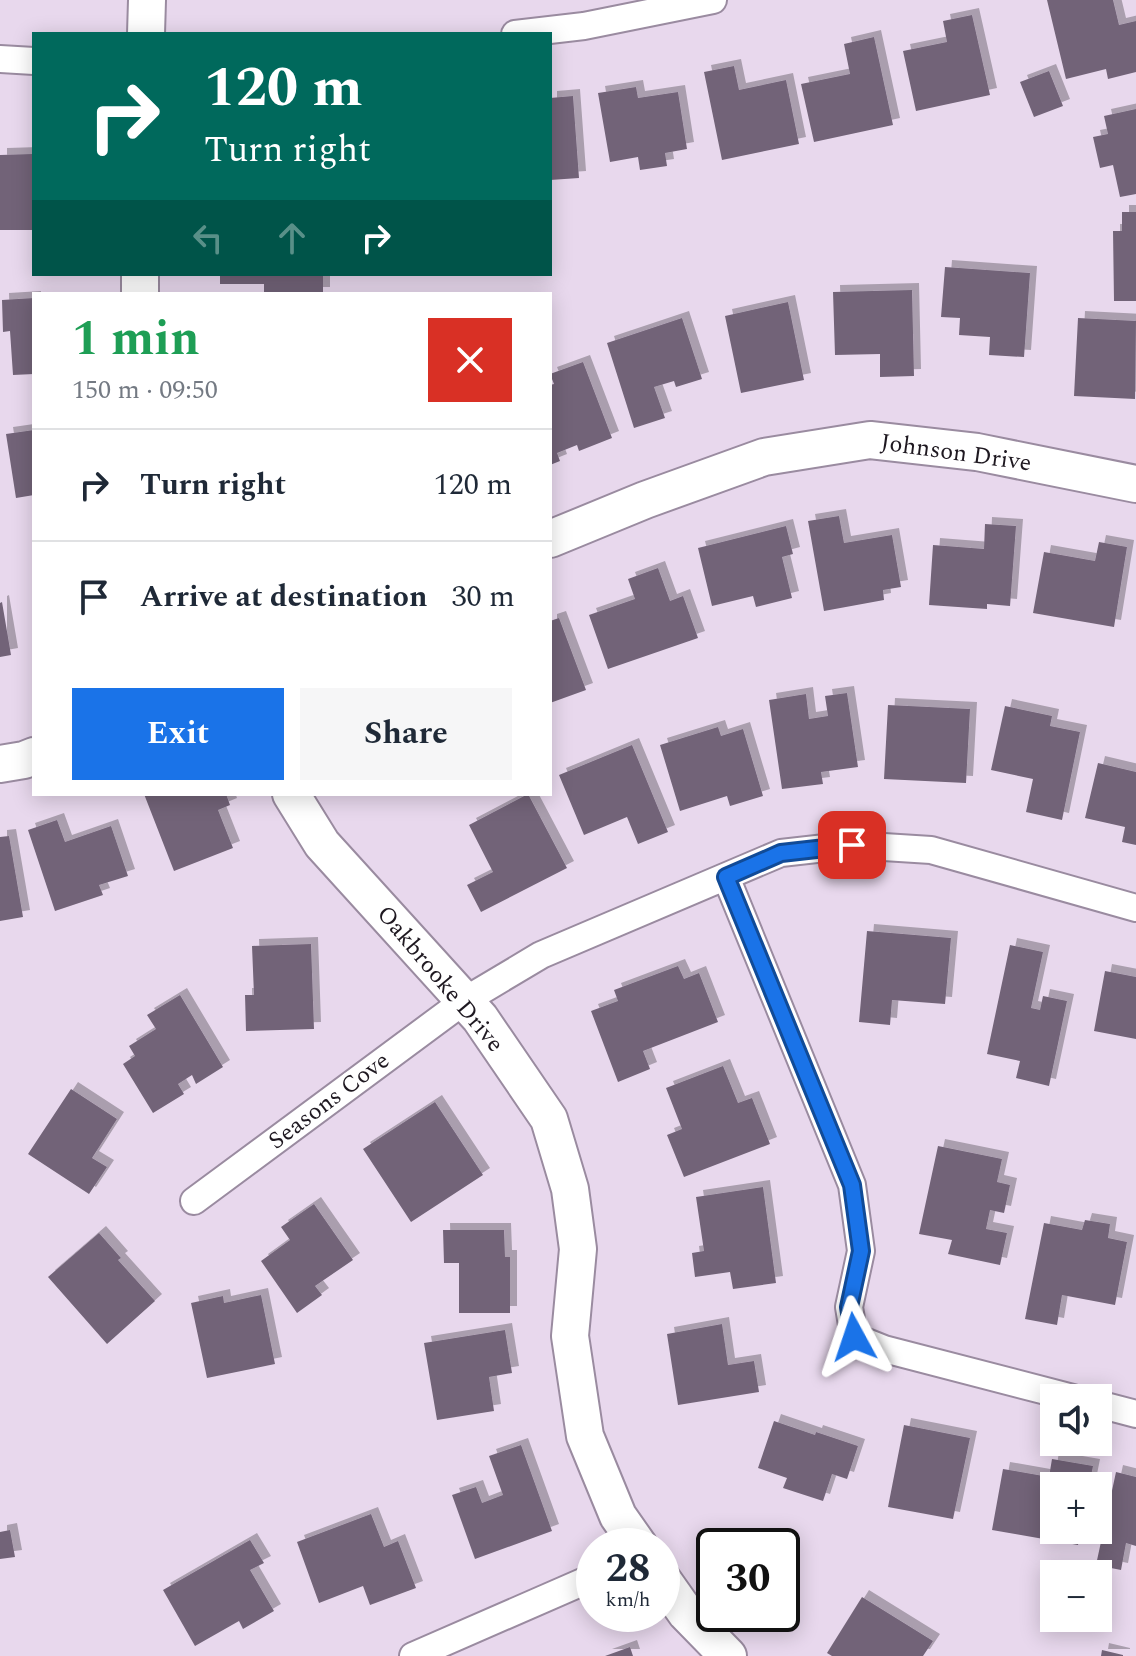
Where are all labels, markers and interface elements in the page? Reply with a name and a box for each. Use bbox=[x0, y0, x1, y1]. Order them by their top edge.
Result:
text: 120 m bbox=[204, 46, 363, 131]
icon: right bbox=[72, 64, 176, 168]
text: Turn right bbox=[204, 123, 371, 178]
icon: left bbox=[186, 216, 230, 260]
icon: ahead bbox=[270, 216, 314, 260]
icon: right bbox=[354, 216, 398, 260]
text: 1 min bbox=[72, 303, 200, 376]
button: close bbox=[428, 318, 512, 402]
text: 150 m · 09:50 bbox=[72, 370, 218, 410]
street label: Johnson Drive bbox=[878, 425, 1034, 481]
text: Turn right bbox=[140, 462, 286, 508]
text: 120 m bbox=[434, 462, 512, 508]
icon: right bbox=[72, 463, 116, 507]
text: Arrive at destination bbox=[140, 574, 427, 620]
text: 30 m bbox=[451, 574, 515, 620]
icon: arrive bbox=[72, 575, 116, 619]
button: Exit bbox=[72, 688, 284, 780]
button: Share bbox=[300, 688, 512, 780]
pin bbox=[818, 811, 886, 879]
icon: arrive bbox=[830, 823, 874, 867]
street label: Oakbrooke Drive bbox=[368, 898, 512, 1060]
street label: Seasons Cove bbox=[261, 1043, 397, 1159]
position arrow bbox=[812, 1295, 896, 1379]
map controls bbox=[1040, 1384, 1112, 1632]
button: sound bbox=[1040, 1384, 1112, 1456]
button: + bbox=[1040, 1472, 1112, 1544]
speed limit sign: 30 bbox=[696, 1528, 800, 1632]
text: 28 bbox=[606, 1539, 650, 1600]
button: − bbox=[1040, 1560, 1112, 1632]
text: km/h bbox=[606, 1585, 651, 1615]

